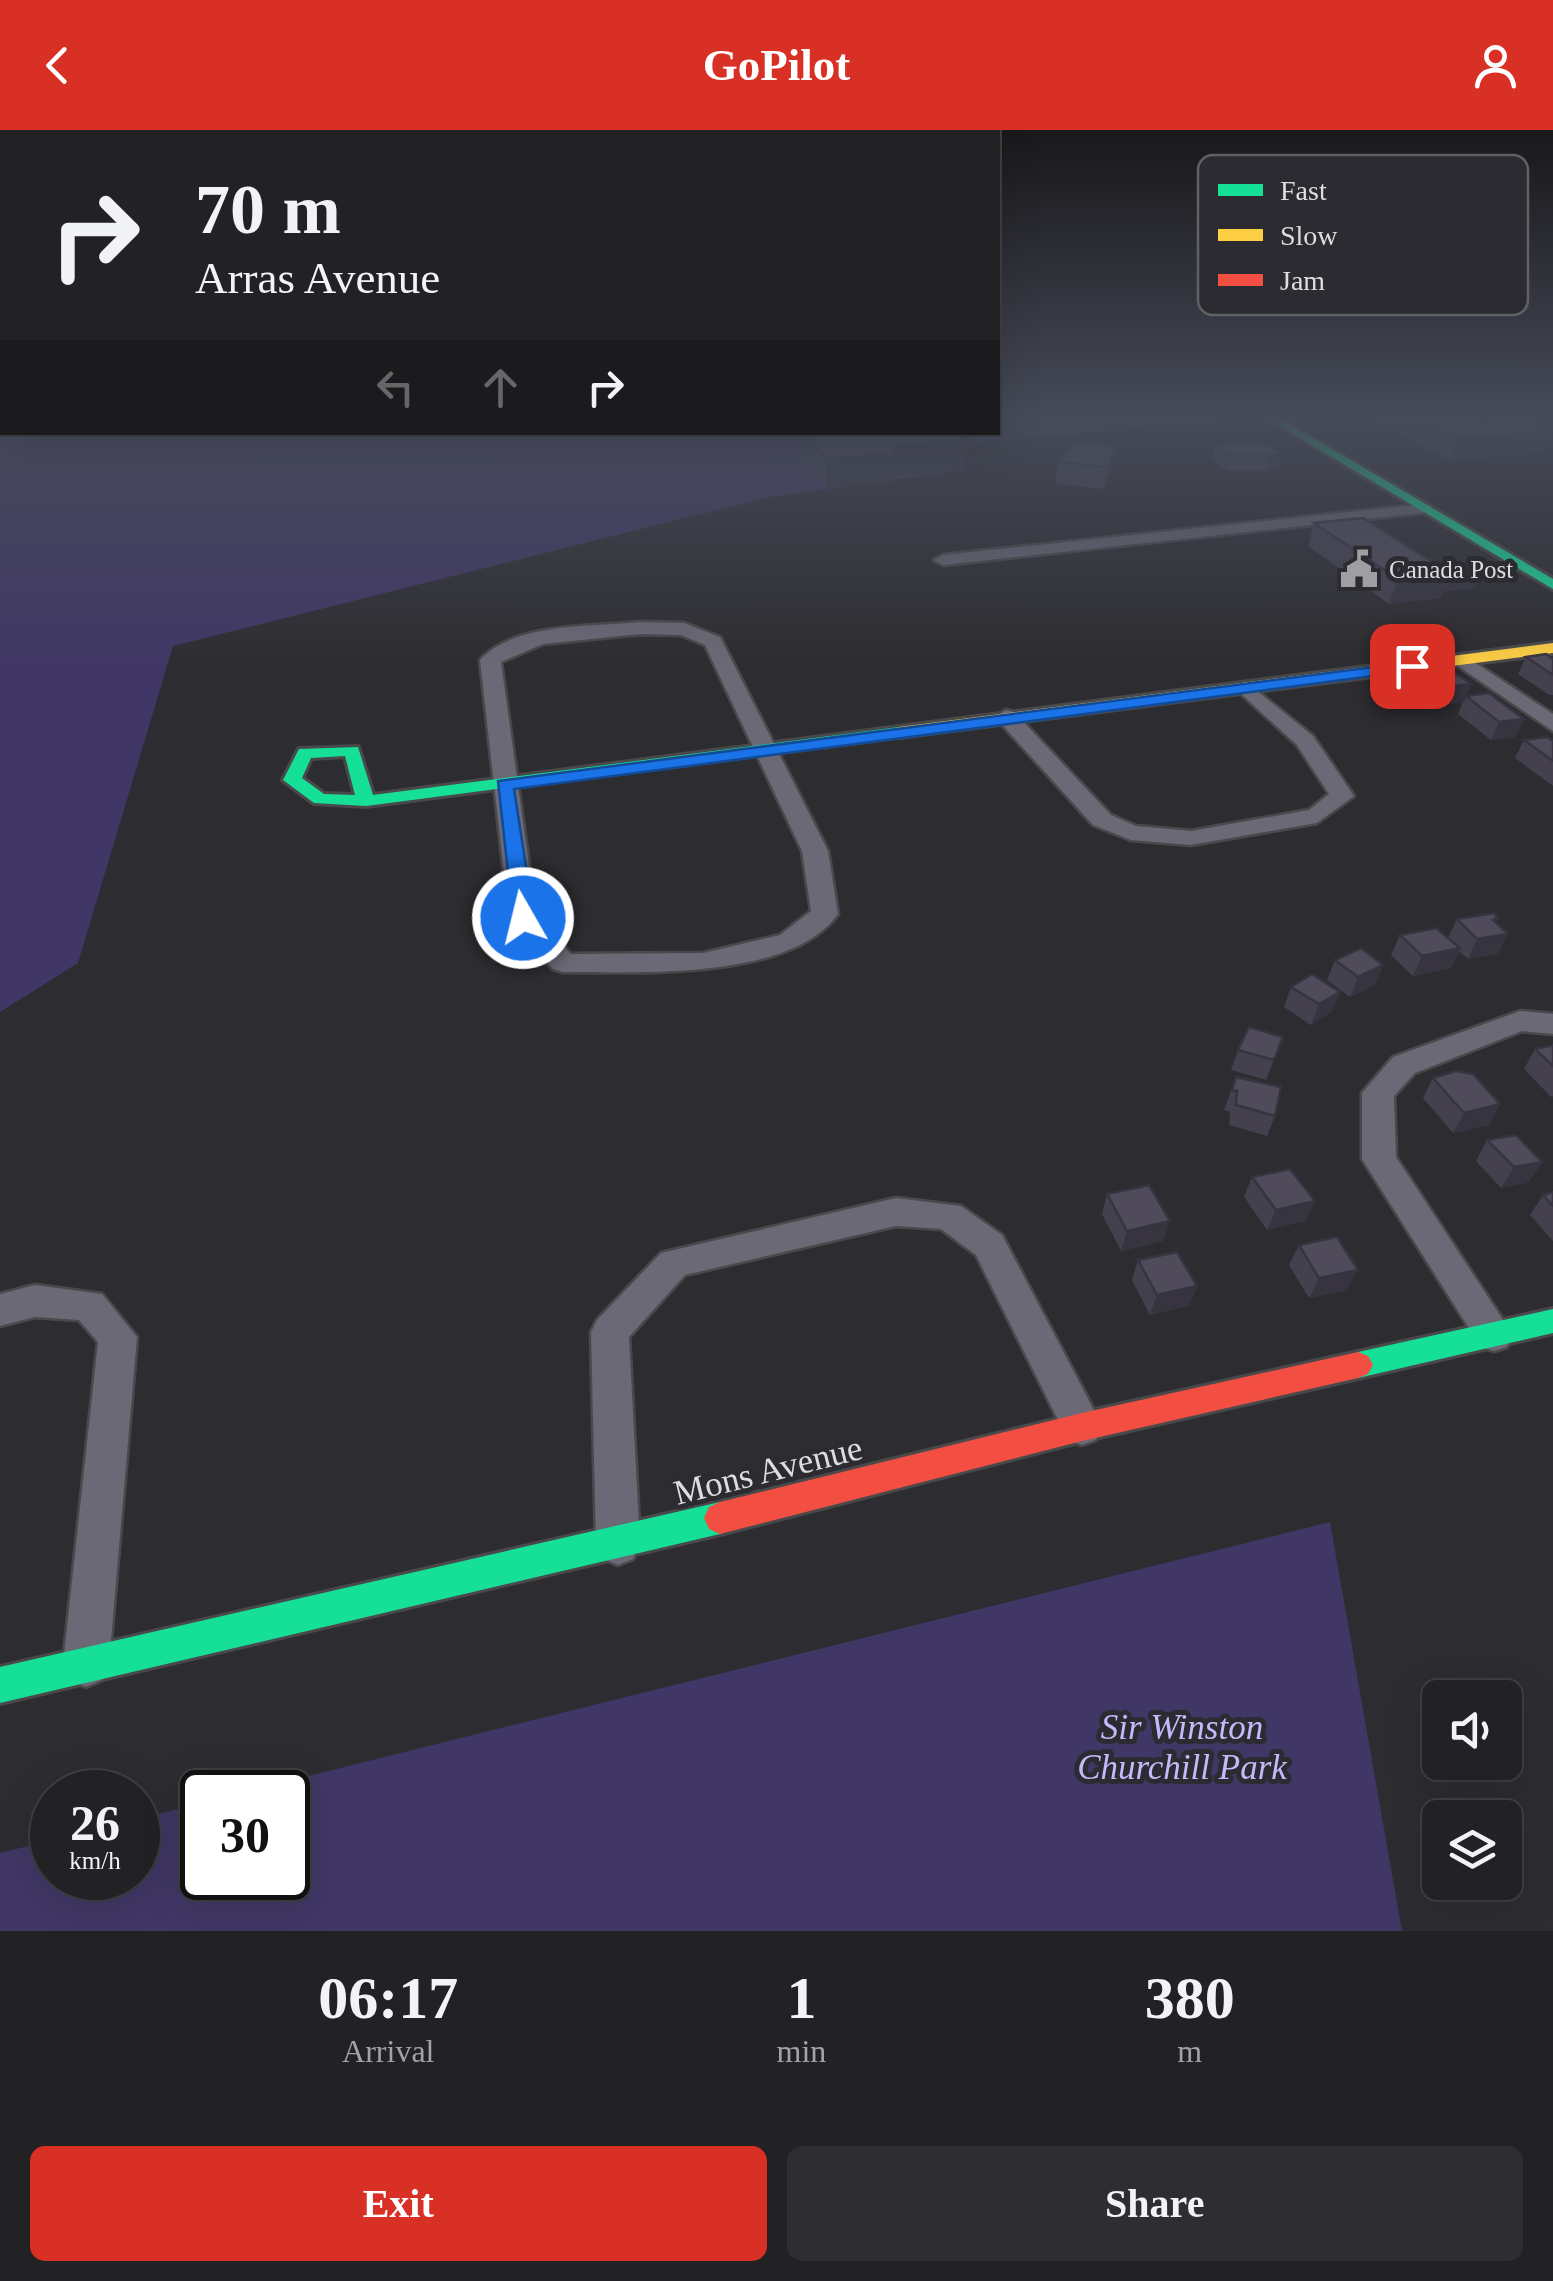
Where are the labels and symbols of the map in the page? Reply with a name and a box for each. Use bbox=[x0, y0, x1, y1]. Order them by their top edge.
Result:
legend bbox=[1198, 155, 1528, 315]
text: Fast bbox=[1280, 175, 1327, 206]
text: Slow bbox=[1280, 220, 1338, 251]
text: Jam bbox=[1280, 265, 1325, 296]
public building icon: Canada Post bbox=[1338, 548, 1380, 590]
place label: Canada Post bbox=[1389, 556, 1513, 583]
pin bbox=[1370, 624, 1455, 709]
position arrow bbox=[471, 866, 575, 970]
street label: Mons Avenue bbox=[670, 1428, 866, 1513]
park label: Sir Winston Churchill Park bbox=[1077, 1708, 1288, 1787]
speed limit sign: 30 bbox=[180, 1770, 310, 1900]

